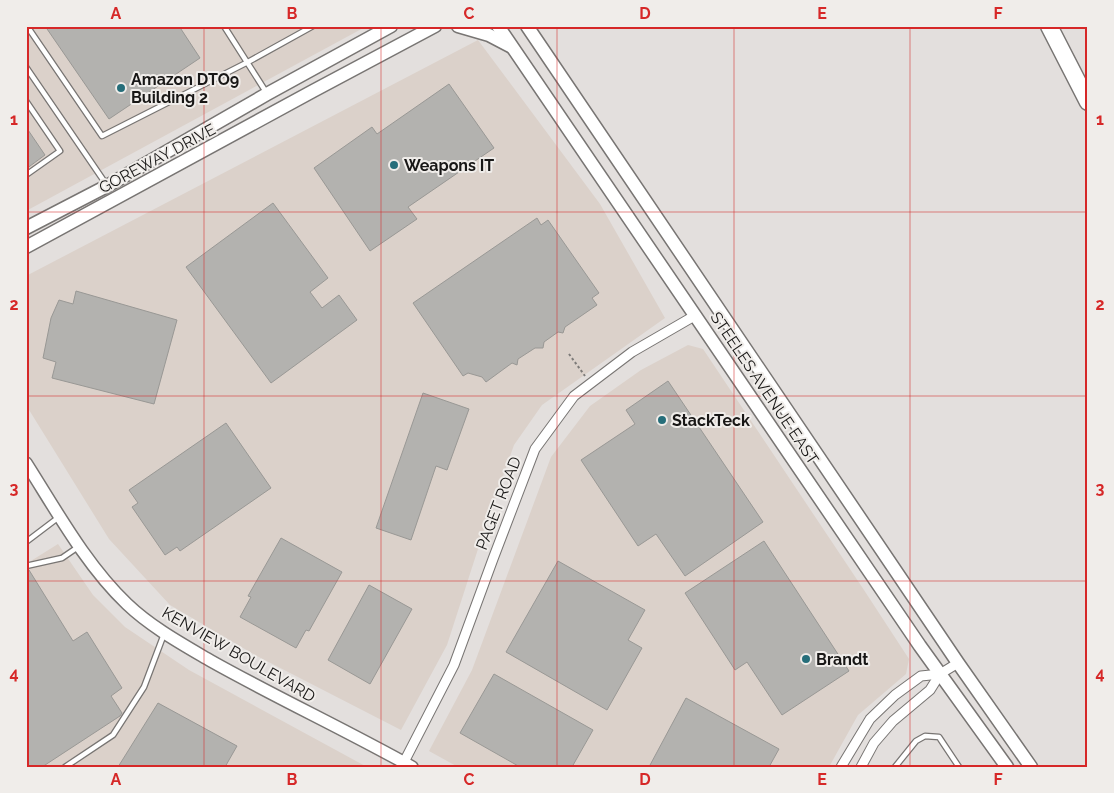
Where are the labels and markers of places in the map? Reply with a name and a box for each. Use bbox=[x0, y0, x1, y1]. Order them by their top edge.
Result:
place label: Amazon DTO9 Building 2 bbox=[131, 70, 239, 107]
marker: Amazon DTO9 Building 2 bbox=[115, 82, 127, 94]
place label: Weapons IT bbox=[404, 156, 494, 175]
marker: Weapons IT bbox=[388, 159, 400, 171]
place label: StackTeck bbox=[672, 411, 750, 430]
marker: StackTeck bbox=[656, 414, 668, 426]
place label: Brandt bbox=[816, 650, 868, 669]
marker: Brandt bbox=[800, 653, 812, 665]

